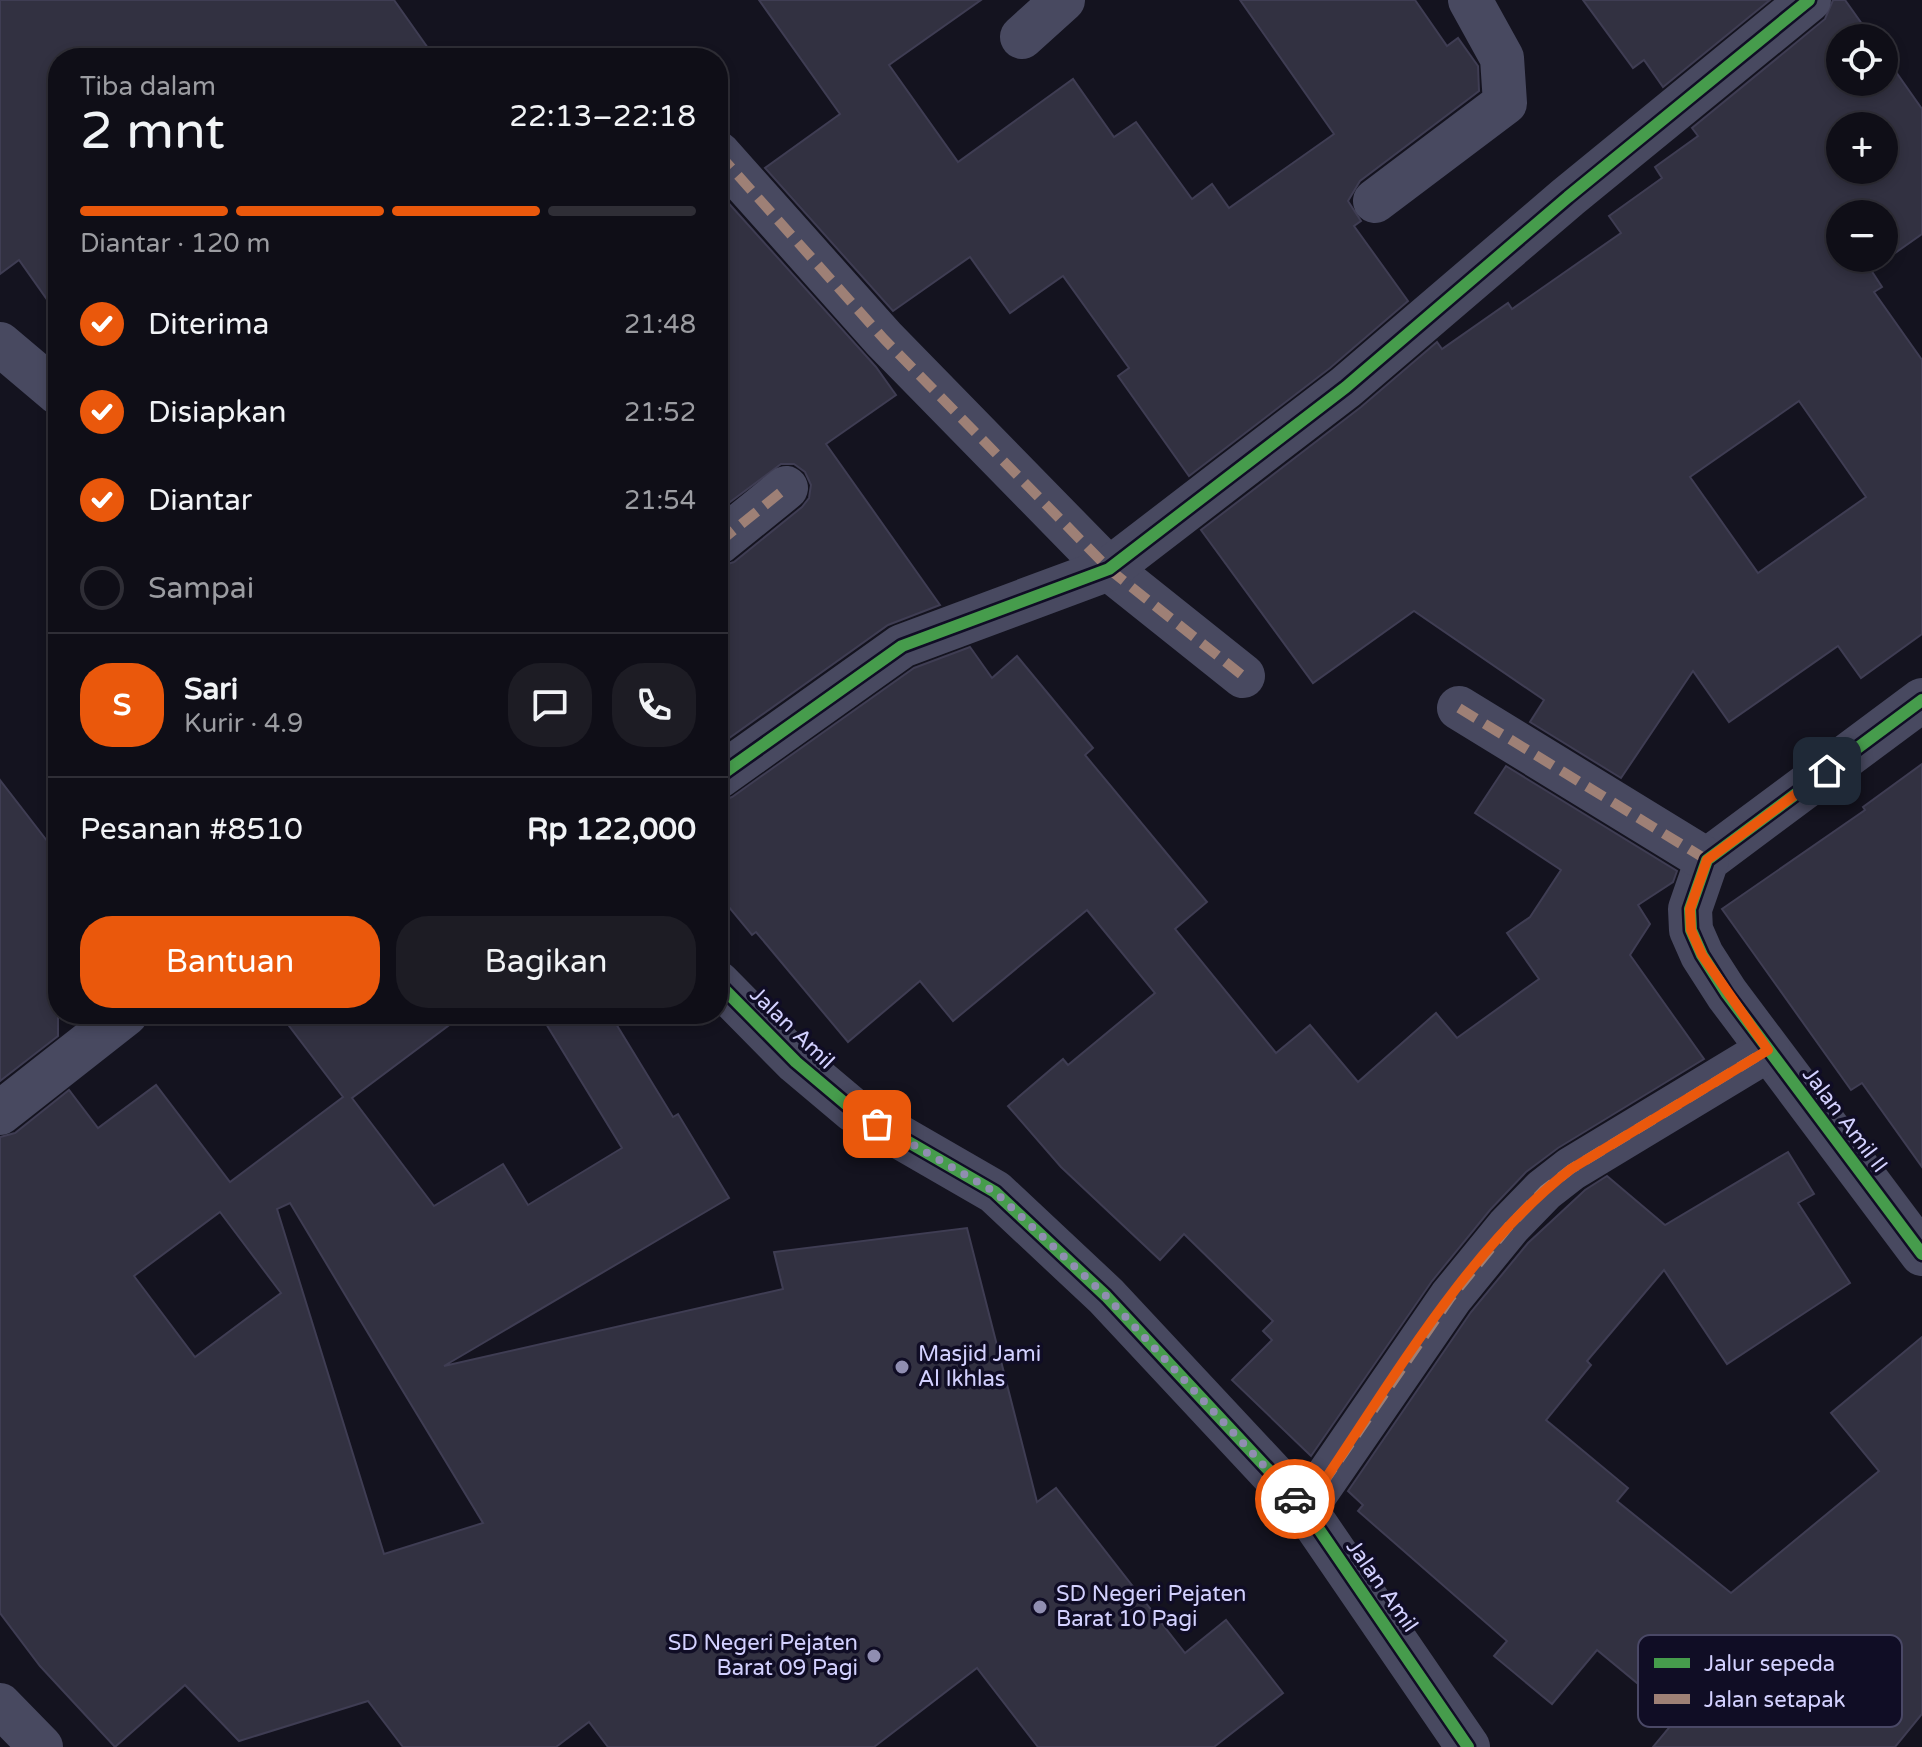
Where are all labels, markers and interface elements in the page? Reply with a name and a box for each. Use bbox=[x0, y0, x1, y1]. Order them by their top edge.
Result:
map controls bbox=[1826, 24, 1898, 272]
button: locate bbox=[1826, 24, 1898, 96]
text: Tiba dalam bbox=[80, 71, 216, 102]
text: 22:13–22:18 bbox=[509, 98, 696, 135]
text: 2 mnt bbox=[80, 100, 225, 163]
button: + bbox=[1826, 112, 1898, 184]
button: − bbox=[1826, 200, 1898, 272]
text: Diantar · 120 m bbox=[80, 228, 270, 259]
icon: check bbox=[80, 302, 124, 346]
text: Diterima bbox=[148, 306, 269, 343]
text: 21:48 bbox=[624, 309, 696, 340]
icon: check bbox=[80, 390, 124, 434]
text: Disiapkan bbox=[148, 394, 287, 431]
text: 21:52 bbox=[624, 397, 696, 428]
icon: check bbox=[80, 478, 124, 522]
text: Diantar bbox=[148, 482, 252, 519]
text: 21:54 bbox=[624, 485, 696, 516]
text: Sampai bbox=[148, 570, 254, 607]
button: chat bbox=[508, 663, 592, 747]
button: phone bbox=[612, 663, 696, 747]
text: Sari bbox=[184, 671, 238, 708]
text: S bbox=[113, 687, 131, 724]
text: Kurir · 4.9 bbox=[184, 708, 303, 739]
pin bbox=[1793, 737, 1861, 805]
icon: home bbox=[1805, 749, 1849, 793]
text: Pesanan #8510 bbox=[80, 811, 303, 848]
text: Rp 122,000 bbox=[527, 811, 696, 848]
button: Bantuan bbox=[80, 916, 380, 1008]
button: Bagikan bbox=[396, 916, 696, 1008]
street label: Jalan Amil bbox=[744, 981, 840, 1075]
street label: Jalan Amil II bbox=[1797, 1062, 1893, 1178]
pin bbox=[843, 1090, 911, 1158]
icon: bag bbox=[855, 1102, 899, 1146]
place label: Masjid Jami Al Ikhlas bbox=[918, 1341, 1041, 1392]
marker: Masjid Jami Al Ikhlas bbox=[893, 1358, 911, 1376]
courier bbox=[1255, 1459, 1335, 1539]
icon: car bbox=[1273, 1477, 1317, 1521]
street label: Jalan Amil bbox=[1341, 1535, 1423, 1637]
place label: SD Negeri Pejaten Barat 10 Pagi bbox=[1056, 1581, 1246, 1632]
marker: SD Negeri Pejaten Barat 10 Pagi bbox=[1031, 1598, 1049, 1616]
place label: SD Negeri Pejaten Barat 09 Pagi bbox=[668, 1630, 858, 1681]
legend bbox=[1638, 1635, 1902, 1727]
marker: SD Negeri Pejaten Barat 09 Pagi bbox=[865, 1647, 883, 1665]
text: Jalur sepeda bbox=[1704, 1651, 1835, 1677]
text: Jalan setapak bbox=[1704, 1687, 1846, 1713]

